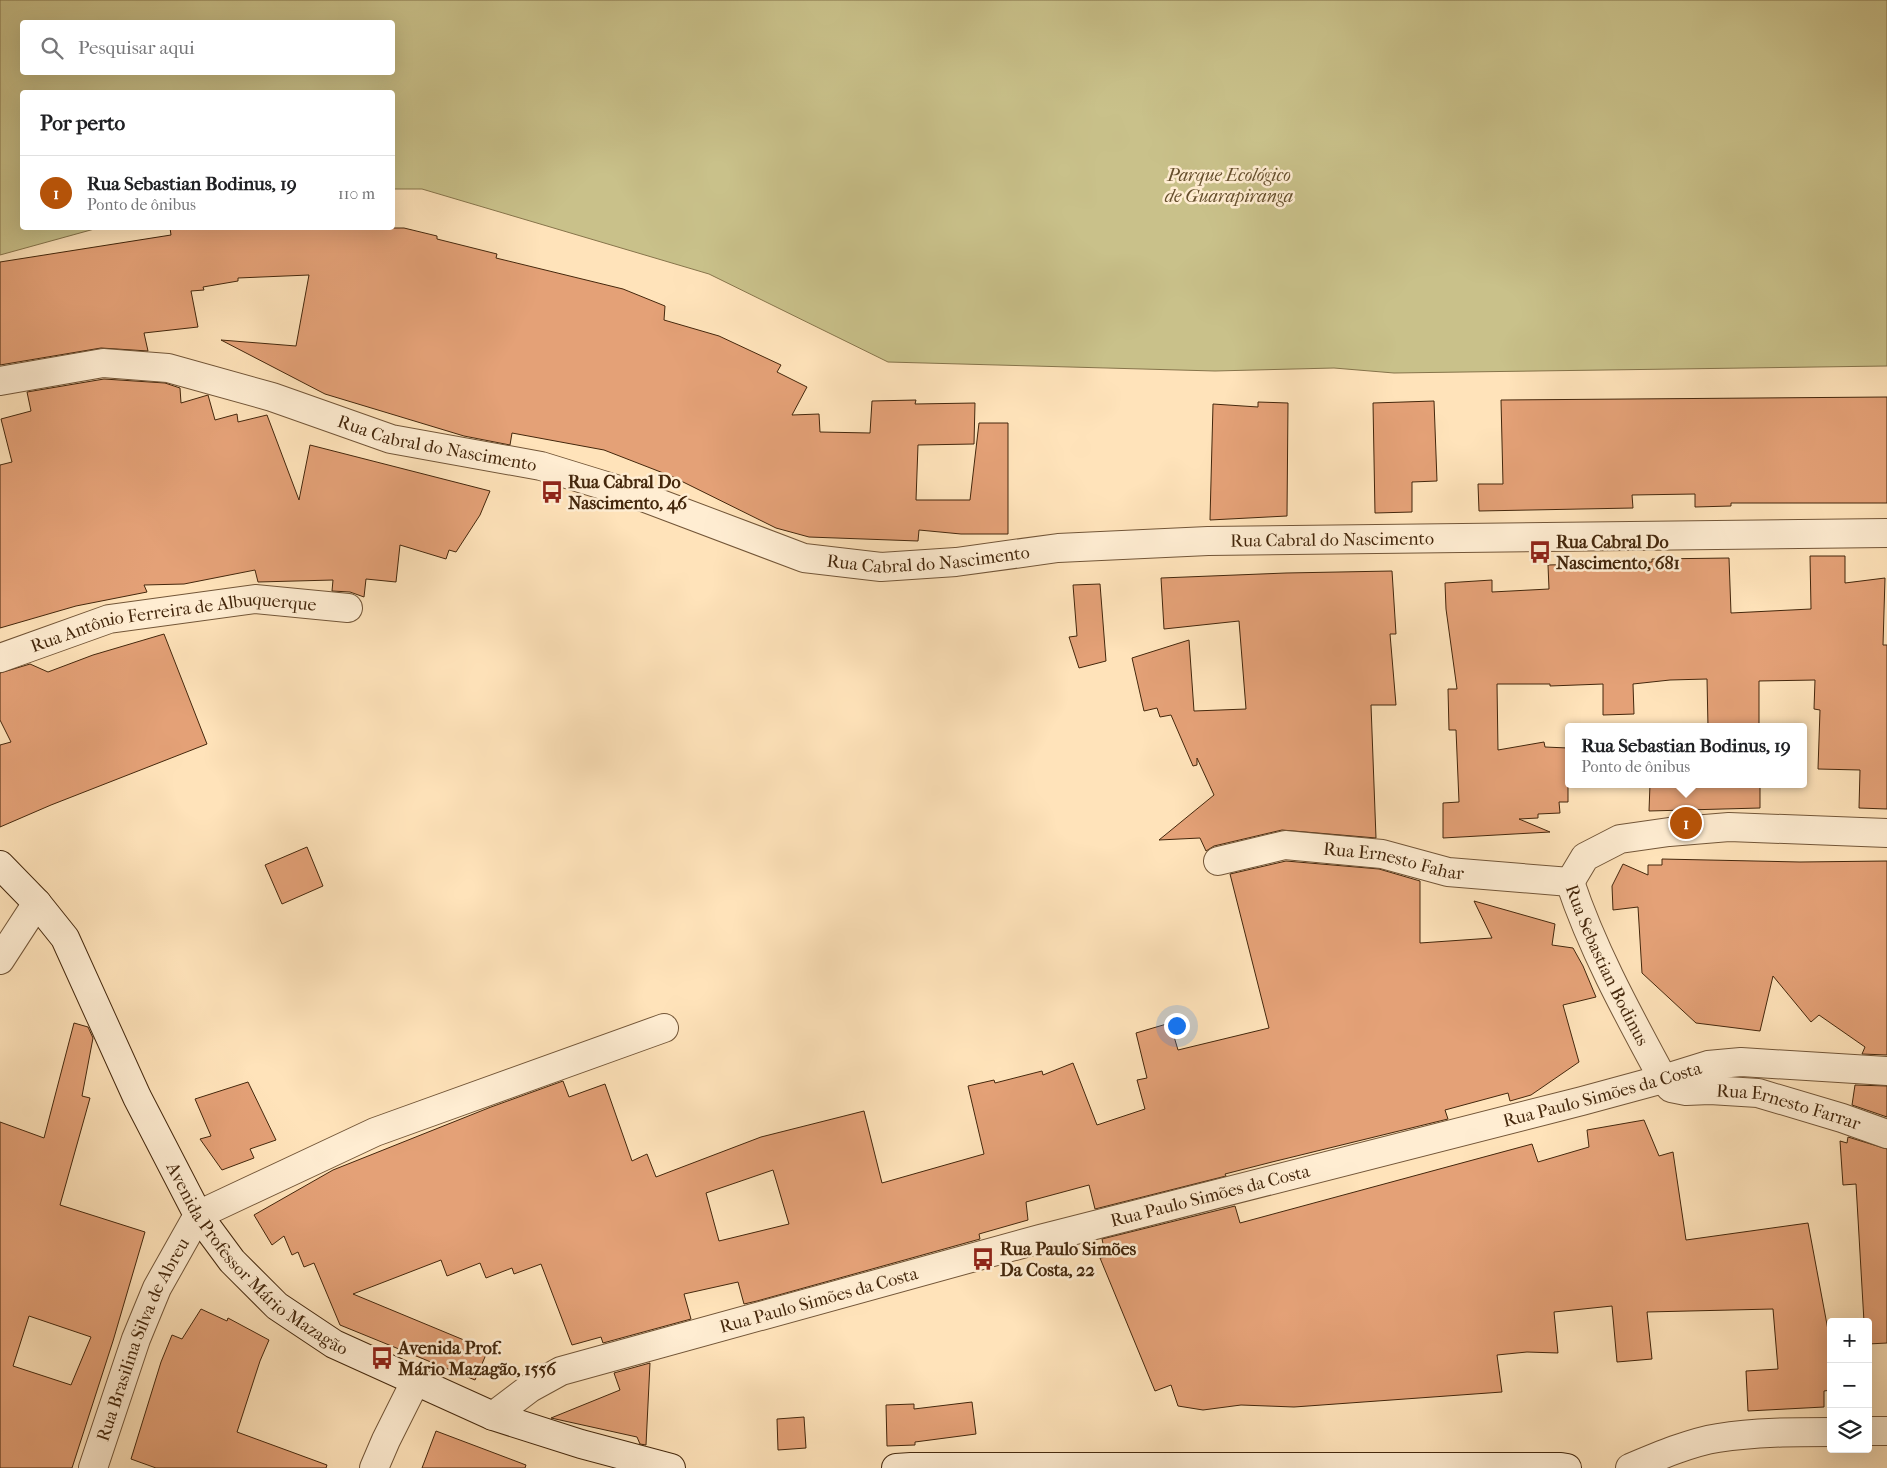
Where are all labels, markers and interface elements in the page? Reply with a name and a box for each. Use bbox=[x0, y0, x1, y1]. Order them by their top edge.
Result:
search box bbox=[20, 20, 395, 75]
icon: search bbox=[38, 34, 66, 62]
text: Pesquisar aqui bbox=[78, 37, 195, 59]
text: Por perto bbox=[40, 111, 125, 135]
park label: Parque Ecológico de Guarapiranga bbox=[1165, 165, 1293, 207]
text: Rua Sebastian Bodinus, 19 bbox=[87, 173, 297, 195]
text: 1 bbox=[53, 184, 59, 203]
text: 110 m bbox=[338, 184, 375, 203]
text: Ponto de ônibus bbox=[87, 195, 196, 214]
street label: Rua Cabral do Nascimento bbox=[335, 411, 538, 476]
place label: Rua Cabral Do Nascimento, 46 bbox=[568, 472, 688, 514]
bus stop icon: Rua Cabral Do Nascimento, 46 bbox=[539, 479, 565, 505]
street label: Rua Cabral do Nascimento bbox=[1230, 528, 1434, 552]
place label: Rua Cabral Do Nascimento, 681 bbox=[1556, 532, 1680, 574]
bus stop icon: Rua Cabral Do Nascimento, 681 bbox=[1527, 539, 1553, 565]
street label: Rua Cabral do Nascimento bbox=[826, 542, 1031, 578]
street label: Rua Antônio Ferreira de Albuquerque bbox=[28, 589, 318, 657]
popup bbox=[1565, 723, 1807, 788]
text: Rua Sebastian Bodinus, 19 bbox=[1581, 735, 1791, 757]
text: Ponto de ônibus bbox=[1581, 757, 1690, 776]
pin: 1 bbox=[1670, 804, 1702, 842]
street label: Rua Ernesto Fahar bbox=[1322, 839, 1465, 884]
street label: Rua Sebastian Bodinus bbox=[1561, 882, 1653, 1050]
your location bbox=[1164, 1013, 1190, 1039]
street label: Rua Paulo Simões da Costa bbox=[1501, 1057, 1705, 1132]
street label: Rua Ernesto Farrar bbox=[1716, 1080, 1864, 1135]
street label: Avenida Professor Mário Mazagão bbox=[161, 1158, 351, 1360]
street label: Rua Paulo Simões da Costa bbox=[1108, 1161, 1313, 1232]
street label: Rua Brasilina Silva de Abreu bbox=[93, 1234, 194, 1444]
place label: Rua Paulo Simões Da Costa, 22 bbox=[1000, 1239, 1137, 1281]
bus stop icon: Rua Paulo Simões Da Costa, 22 bbox=[970, 1246, 996, 1272]
street label: Rua Paulo Simões da Costa bbox=[717, 1263, 921, 1338]
map controls bbox=[1827, 1318, 1872, 1453]
button: + bbox=[1827, 1318, 1872, 1363]
place label: Avenida Prof. Mário Mazagão, 1556 bbox=[397, 1338, 557, 1380]
bus stop icon: Avenida Prof. Mário Mazagão, 1556 bbox=[369, 1345, 395, 1371]
button: − bbox=[1827, 1363, 1872, 1408]
button: layers bbox=[1827, 1408, 1872, 1453]

